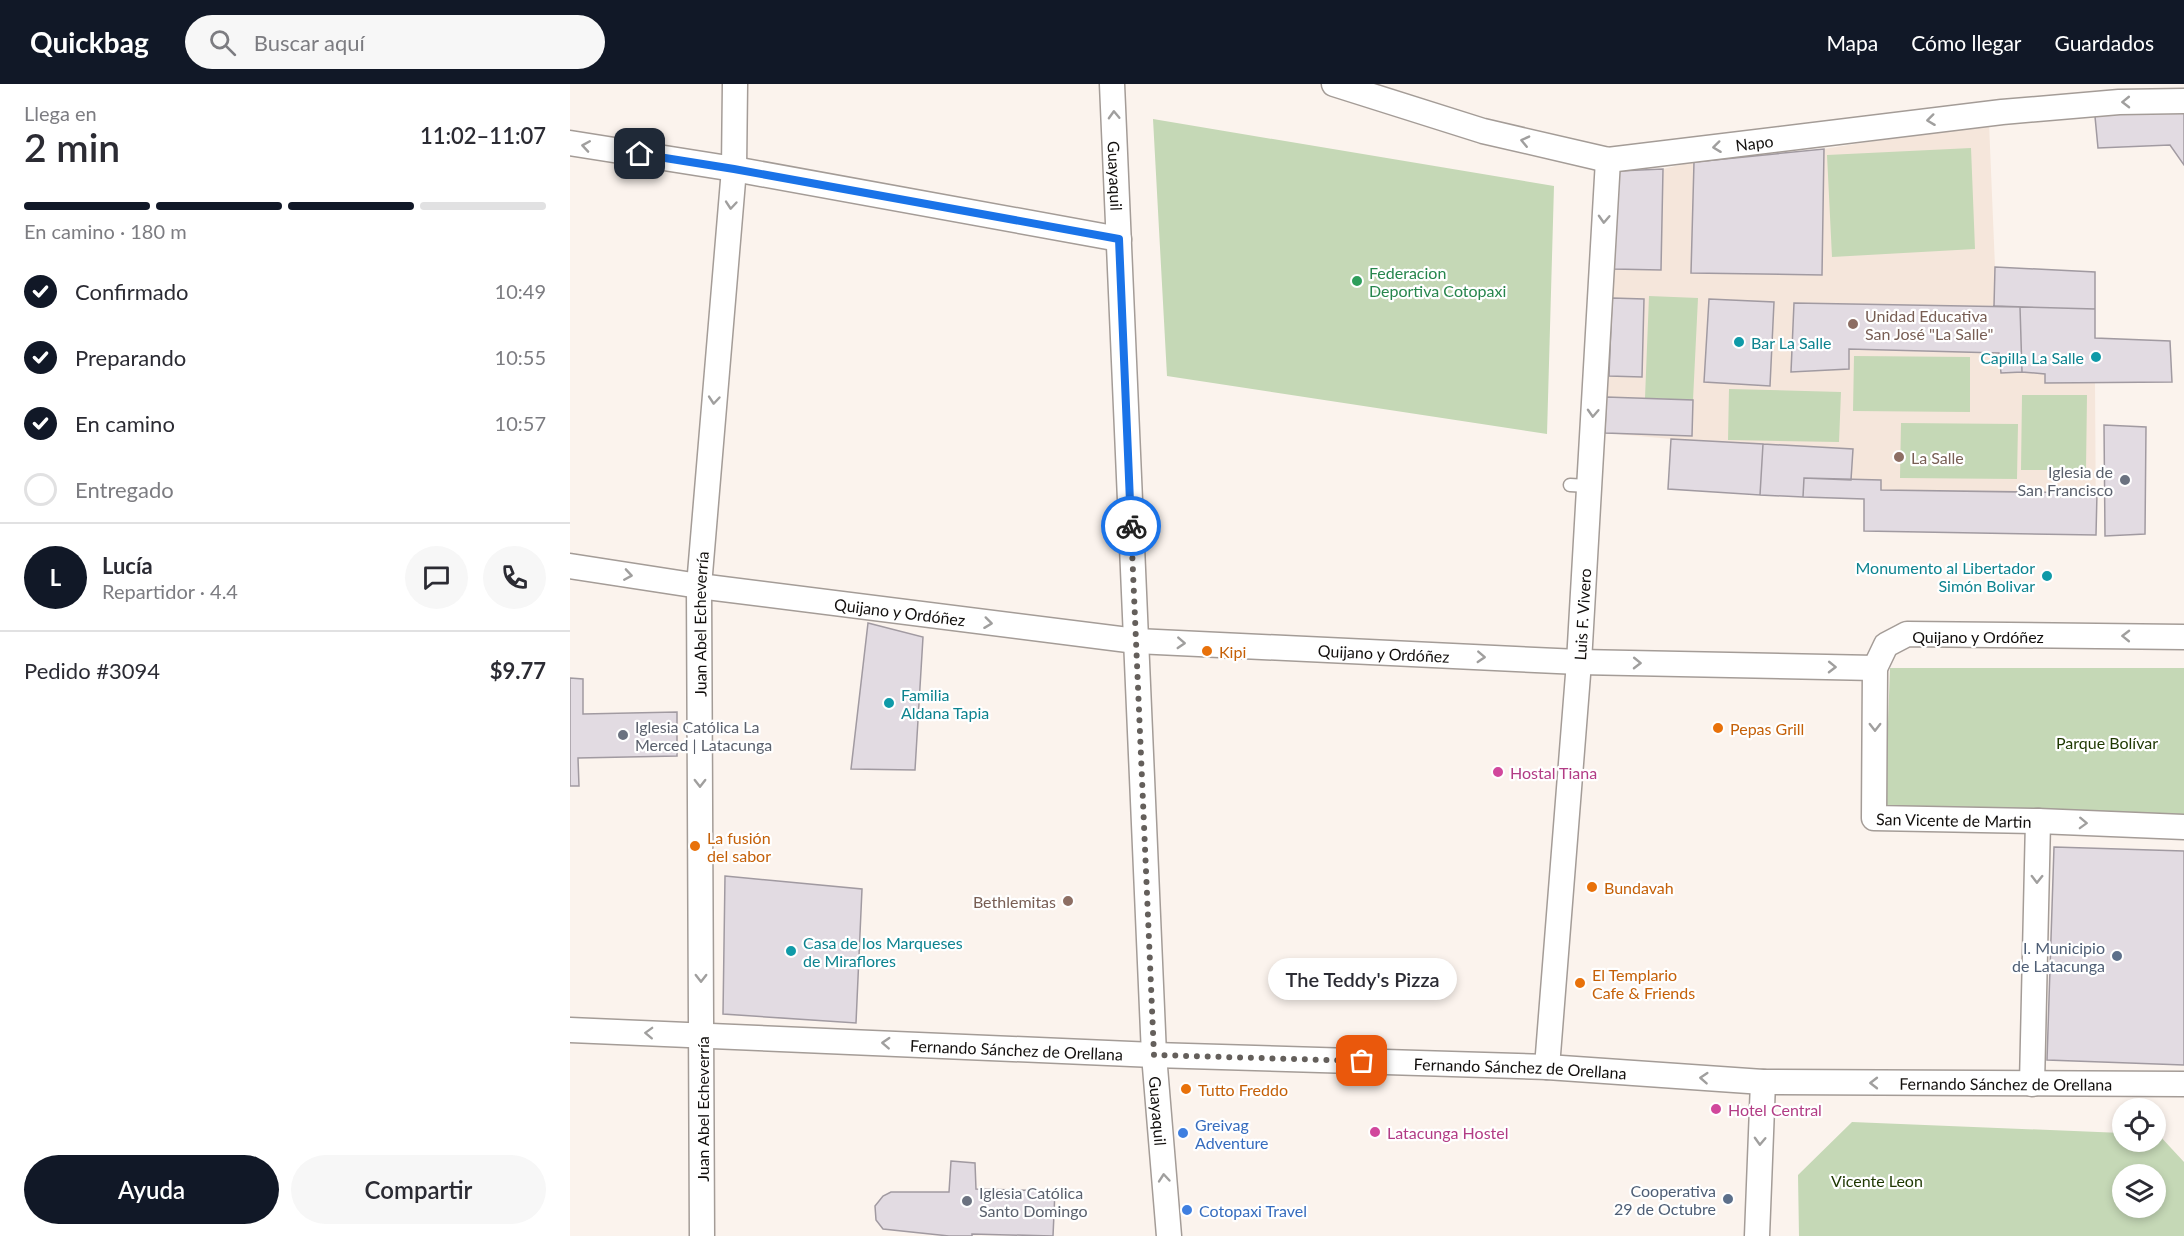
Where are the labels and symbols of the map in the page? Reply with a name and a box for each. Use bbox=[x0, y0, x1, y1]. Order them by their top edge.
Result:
one-way arrow bbox=[2121, 96, 2130, 108]
one-way arrow bbox=[1107, 111, 1120, 120]
one-way arrow bbox=[1927, 114, 1936, 126]
pin bbox=[614, 128, 665, 179]
street label: Napo bbox=[1734, 130, 1774, 154]
one-way arrow bbox=[1520, 135, 1530, 148]
one-way arrow bbox=[581, 140, 591, 153]
one-way arrow bbox=[1713, 140, 1722, 153]
street label: Guayaquil bbox=[1105, 141, 1127, 211]
one-way arrow bbox=[724, 201, 737, 210]
one-way arrow bbox=[1598, 214, 1611, 223]
place label: Federacion Deportiva Cotopaxi bbox=[1369, 263, 1506, 300]
marker: Federacion Deportiva Cotopaxi bbox=[1350, 274, 1364, 288]
place label: Unidad Educativa San José "La Salle" bbox=[1865, 306, 1993, 343]
marker: Unidad Educativa San José "La Salle" bbox=[1846, 317, 1860, 331]
place label: Bar La Salle bbox=[1751, 333, 1832, 352]
marker: Bar La Salle bbox=[1732, 335, 1746, 349]
place label: Capilla La Salle bbox=[1980, 348, 2084, 367]
marker: Capilla La Salle bbox=[2089, 350, 2103, 364]
one-way arrow bbox=[708, 395, 721, 404]
one-way arrow bbox=[1586, 409, 1599, 418]
place label: La Salle bbox=[1911, 448, 1964, 467]
marker: La Salle bbox=[1892, 450, 1906, 464]
place label: Iglesia de San Francisco bbox=[2018, 462, 2113, 499]
marker: Iglesia de San Francisco bbox=[2118, 473, 2132, 487]
courier bbox=[1101, 496, 1161, 556]
street label: Juan Abel Echeverría bbox=[689, 550, 711, 697]
place label: Monumento al Libertador Simón Bolivar bbox=[1856, 558, 2035, 595]
street label: Luis F. Vivero bbox=[1570, 568, 1594, 661]
one-way arrow bbox=[623, 569, 632, 581]
marker: Monumento al Libertador Simón Bolivar bbox=[2040, 569, 2054, 583]
street label: Quijano y Ordóñez bbox=[833, 594, 966, 629]
one-way arrow bbox=[983, 616, 992, 628]
street label: Quijano y Ordóñez bbox=[1912, 627, 2044, 646]
one-way arrow bbox=[2121, 630, 2130, 642]
one-way arrow bbox=[1177, 637, 1186, 650]
street label: Quijano y Ordóñez bbox=[1317, 640, 1450, 665]
place label: Kipi bbox=[1219, 642, 1246, 661]
marker: Kipi bbox=[1200, 644, 1214, 658]
one-way arrow bbox=[1477, 651, 1486, 664]
one-way arrow bbox=[1633, 657, 1642, 669]
one-way arrow bbox=[1828, 661, 1837, 674]
place label: Familia Aldana Tapia bbox=[901, 685, 989, 722]
marker: Familia Aldana Tapia bbox=[882, 696, 896, 710]
place label: Iglesia Católica La Merced | Latacunga bbox=[635, 717, 772, 754]
place label: Pepas Grill bbox=[1730, 719, 1804, 738]
marker: Pepas Grill bbox=[1711, 721, 1725, 735]
one-way arrow bbox=[1868, 722, 1881, 731]
marker: Iglesia Católica La Merced | Latacunga bbox=[616, 728, 630, 742]
park label: Parque Bolívar bbox=[2056, 733, 2158, 752]
place label: Hostal Tiana bbox=[1510, 763, 1597, 782]
marker: Hostal Tiana bbox=[1491, 765, 1505, 779]
one-way arrow bbox=[694, 779, 706, 788]
street label: San Vicente de Martin bbox=[1876, 809, 2032, 830]
one-way arrow bbox=[2078, 816, 2087, 829]
place label: La fusión del sabor bbox=[707, 828, 771, 865]
marker: La fusión del sabor bbox=[688, 839, 702, 853]
one-way arrow bbox=[2030, 875, 2043, 884]
place label: Bundavah bbox=[1604, 878, 1674, 897]
marker: Bundavah bbox=[1585, 880, 1599, 894]
place label: Bethlemitas bbox=[973, 892, 1056, 911]
marker: Bethlemitas bbox=[1061, 894, 1075, 908]
place label: Casa de los Marqueses de Miraflores bbox=[803, 933, 963, 970]
place label: I. Municipio de Latacunga bbox=[2012, 938, 2105, 975]
marker: Casa de los Marqueses de Miraflores bbox=[784, 944, 798, 958]
marker: I. Municipio de Latacunga bbox=[2110, 949, 2124, 963]
callout: The Teddy's Pizza bbox=[1268, 959, 1456, 1001]
place label: El Templario Cafe & Friends bbox=[1592, 965, 1695, 1002]
one-way arrow bbox=[695, 974, 707, 983]
marker: El Templario Cafe & Friends bbox=[1573, 976, 1587, 990]
one-way arrow bbox=[644, 1027, 653, 1040]
street label: Fernando Sánchez de Orellana bbox=[910, 1035, 1123, 1063]
pin bbox=[1336, 1035, 1387, 1086]
street label: Juan Abel Echeverría bbox=[693, 1036, 712, 1182]
one-way arrow bbox=[881, 1037, 890, 1050]
street label: Fernando Sánchez de Orellana bbox=[1414, 1053, 1627, 1082]
one-way arrow bbox=[1700, 1072, 1709, 1085]
street label: Fernando Sánchez de Orellana bbox=[1899, 1073, 2112, 1093]
street label: Guayaquil bbox=[1146, 1075, 1171, 1146]
one-way arrow bbox=[1869, 1077, 1878, 1089]
place label: Tutto Freddo bbox=[1198, 1080, 1288, 1099]
marker: Tutto Freddo bbox=[1179, 1082, 1193, 1096]
place label: Hotel Central bbox=[1728, 1100, 1822, 1119]
marker: Hotel Central bbox=[1709, 1102, 1723, 1116]
place label: Greivag Adventure bbox=[1195, 1115, 1269, 1152]
place label: Latacunga Hostel bbox=[1387, 1123, 1509, 1142]
marker: Latacunga Hostel bbox=[1368, 1125, 1382, 1139]
marker: Greivag Adventure bbox=[1176, 1126, 1190, 1140]
one-way arrow bbox=[1754, 1136, 1767, 1145]
park label: Vicente Leon bbox=[1831, 1171, 1923, 1190]
one-way arrow bbox=[1158, 1173, 1171, 1182]
place label: Cooperativa 29 de Octubre bbox=[1614, 1181, 1716, 1218]
place label: Iglesia Católica Santo Domingo bbox=[979, 1183, 1088, 1220]
marker: Cooperativa 29 de Octubre bbox=[1721, 1192, 1735, 1206]
marker: Iglesia Católica Santo Domingo bbox=[960, 1194, 974, 1208]
place label: Cotopaxi Travel bbox=[1199, 1201, 1307, 1220]
marker: Cotopaxi Travel bbox=[1180, 1203, 1194, 1217]

